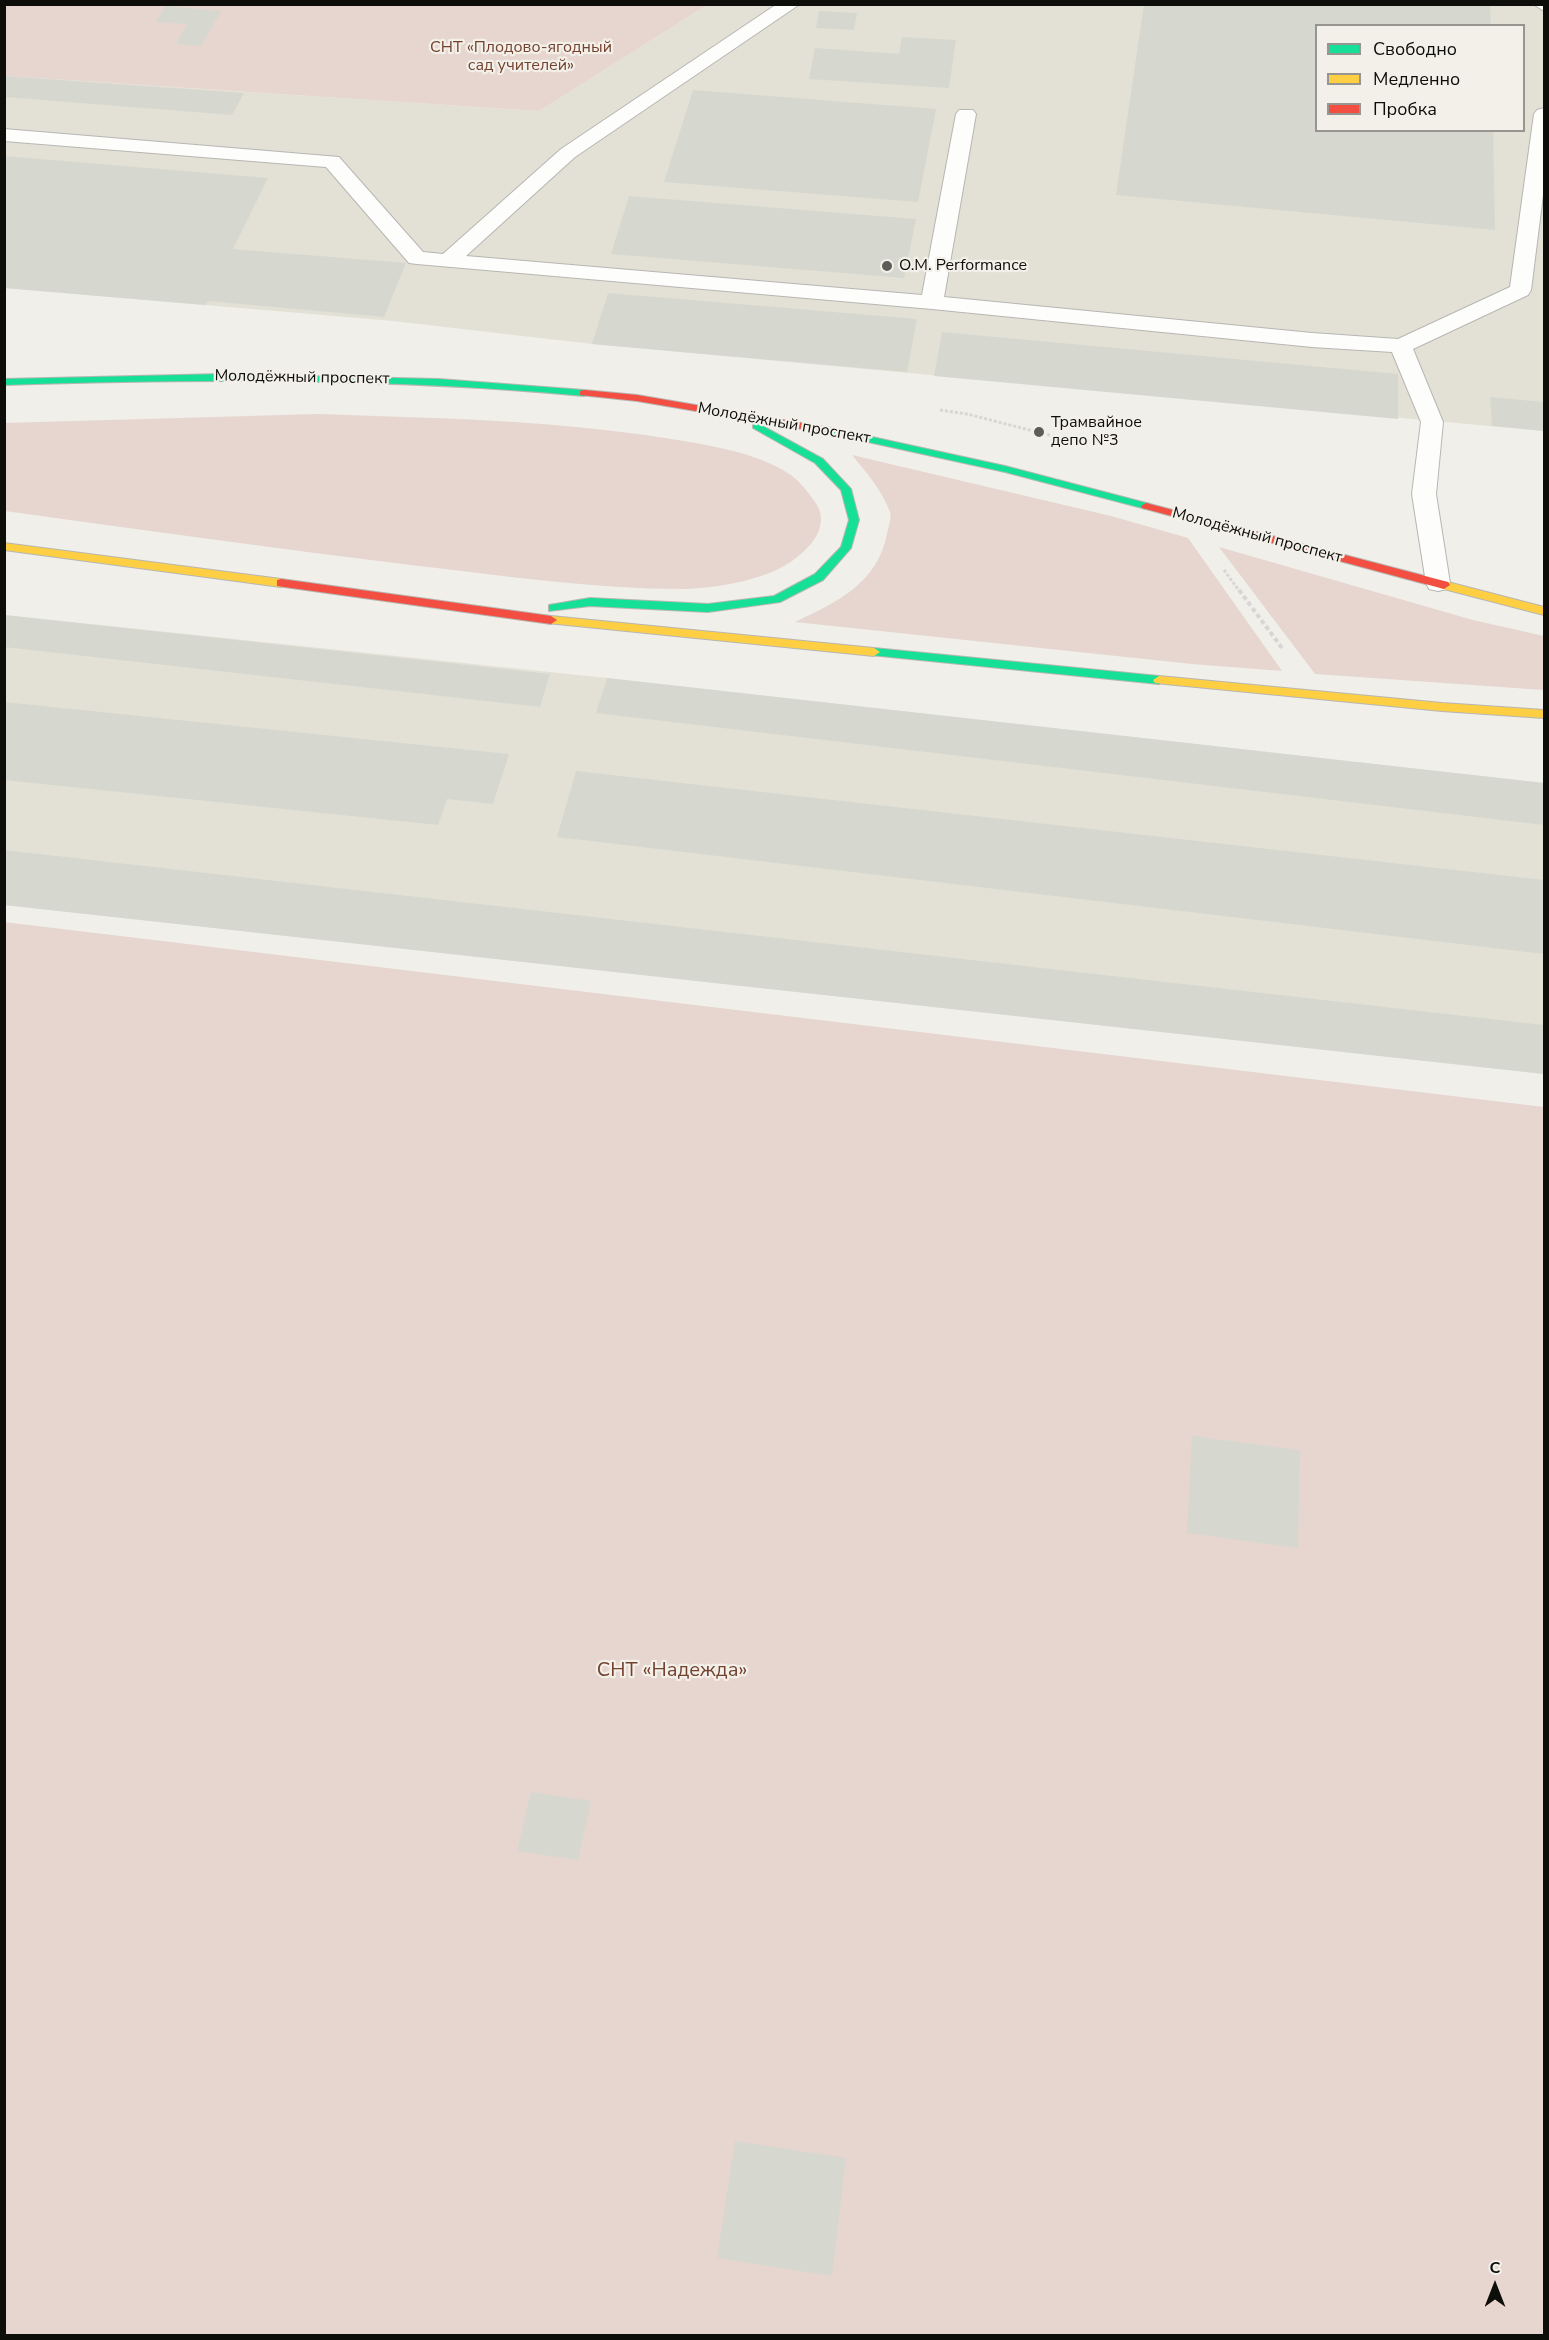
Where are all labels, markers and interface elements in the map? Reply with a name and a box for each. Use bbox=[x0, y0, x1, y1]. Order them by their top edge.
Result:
legend bbox=[1315, 24, 1525, 132]
text: Свободно bbox=[1373, 37, 1457, 61]
park label: СНТ «Плодово-ягодный сад учителей» bbox=[430, 38, 612, 76]
text: Медленно bbox=[1373, 67, 1460, 91]
text: Пробка bbox=[1373, 97, 1437, 121]
place label: O.M. Performance bbox=[899, 256, 1027, 276]
marker: O.M. Performance bbox=[880, 259, 894, 273]
street label: Молодёжный проспект bbox=[214, 367, 390, 389]
street label: Молодёжный проспект bbox=[696, 399, 872, 449]
place label: Трамвайное депо №3 bbox=[1051, 413, 1142, 451]
marker: Трамвайное депо №3 bbox=[1032, 425, 1046, 439]
street label: Молодёжный проспект bbox=[1170, 504, 1344, 568]
park label: СНТ «Надежда» bbox=[597, 1659, 747, 1683]
north arrow bbox=[1465, 2256, 1525, 2316]
text: С bbox=[1490, 2257, 1500, 2279]

